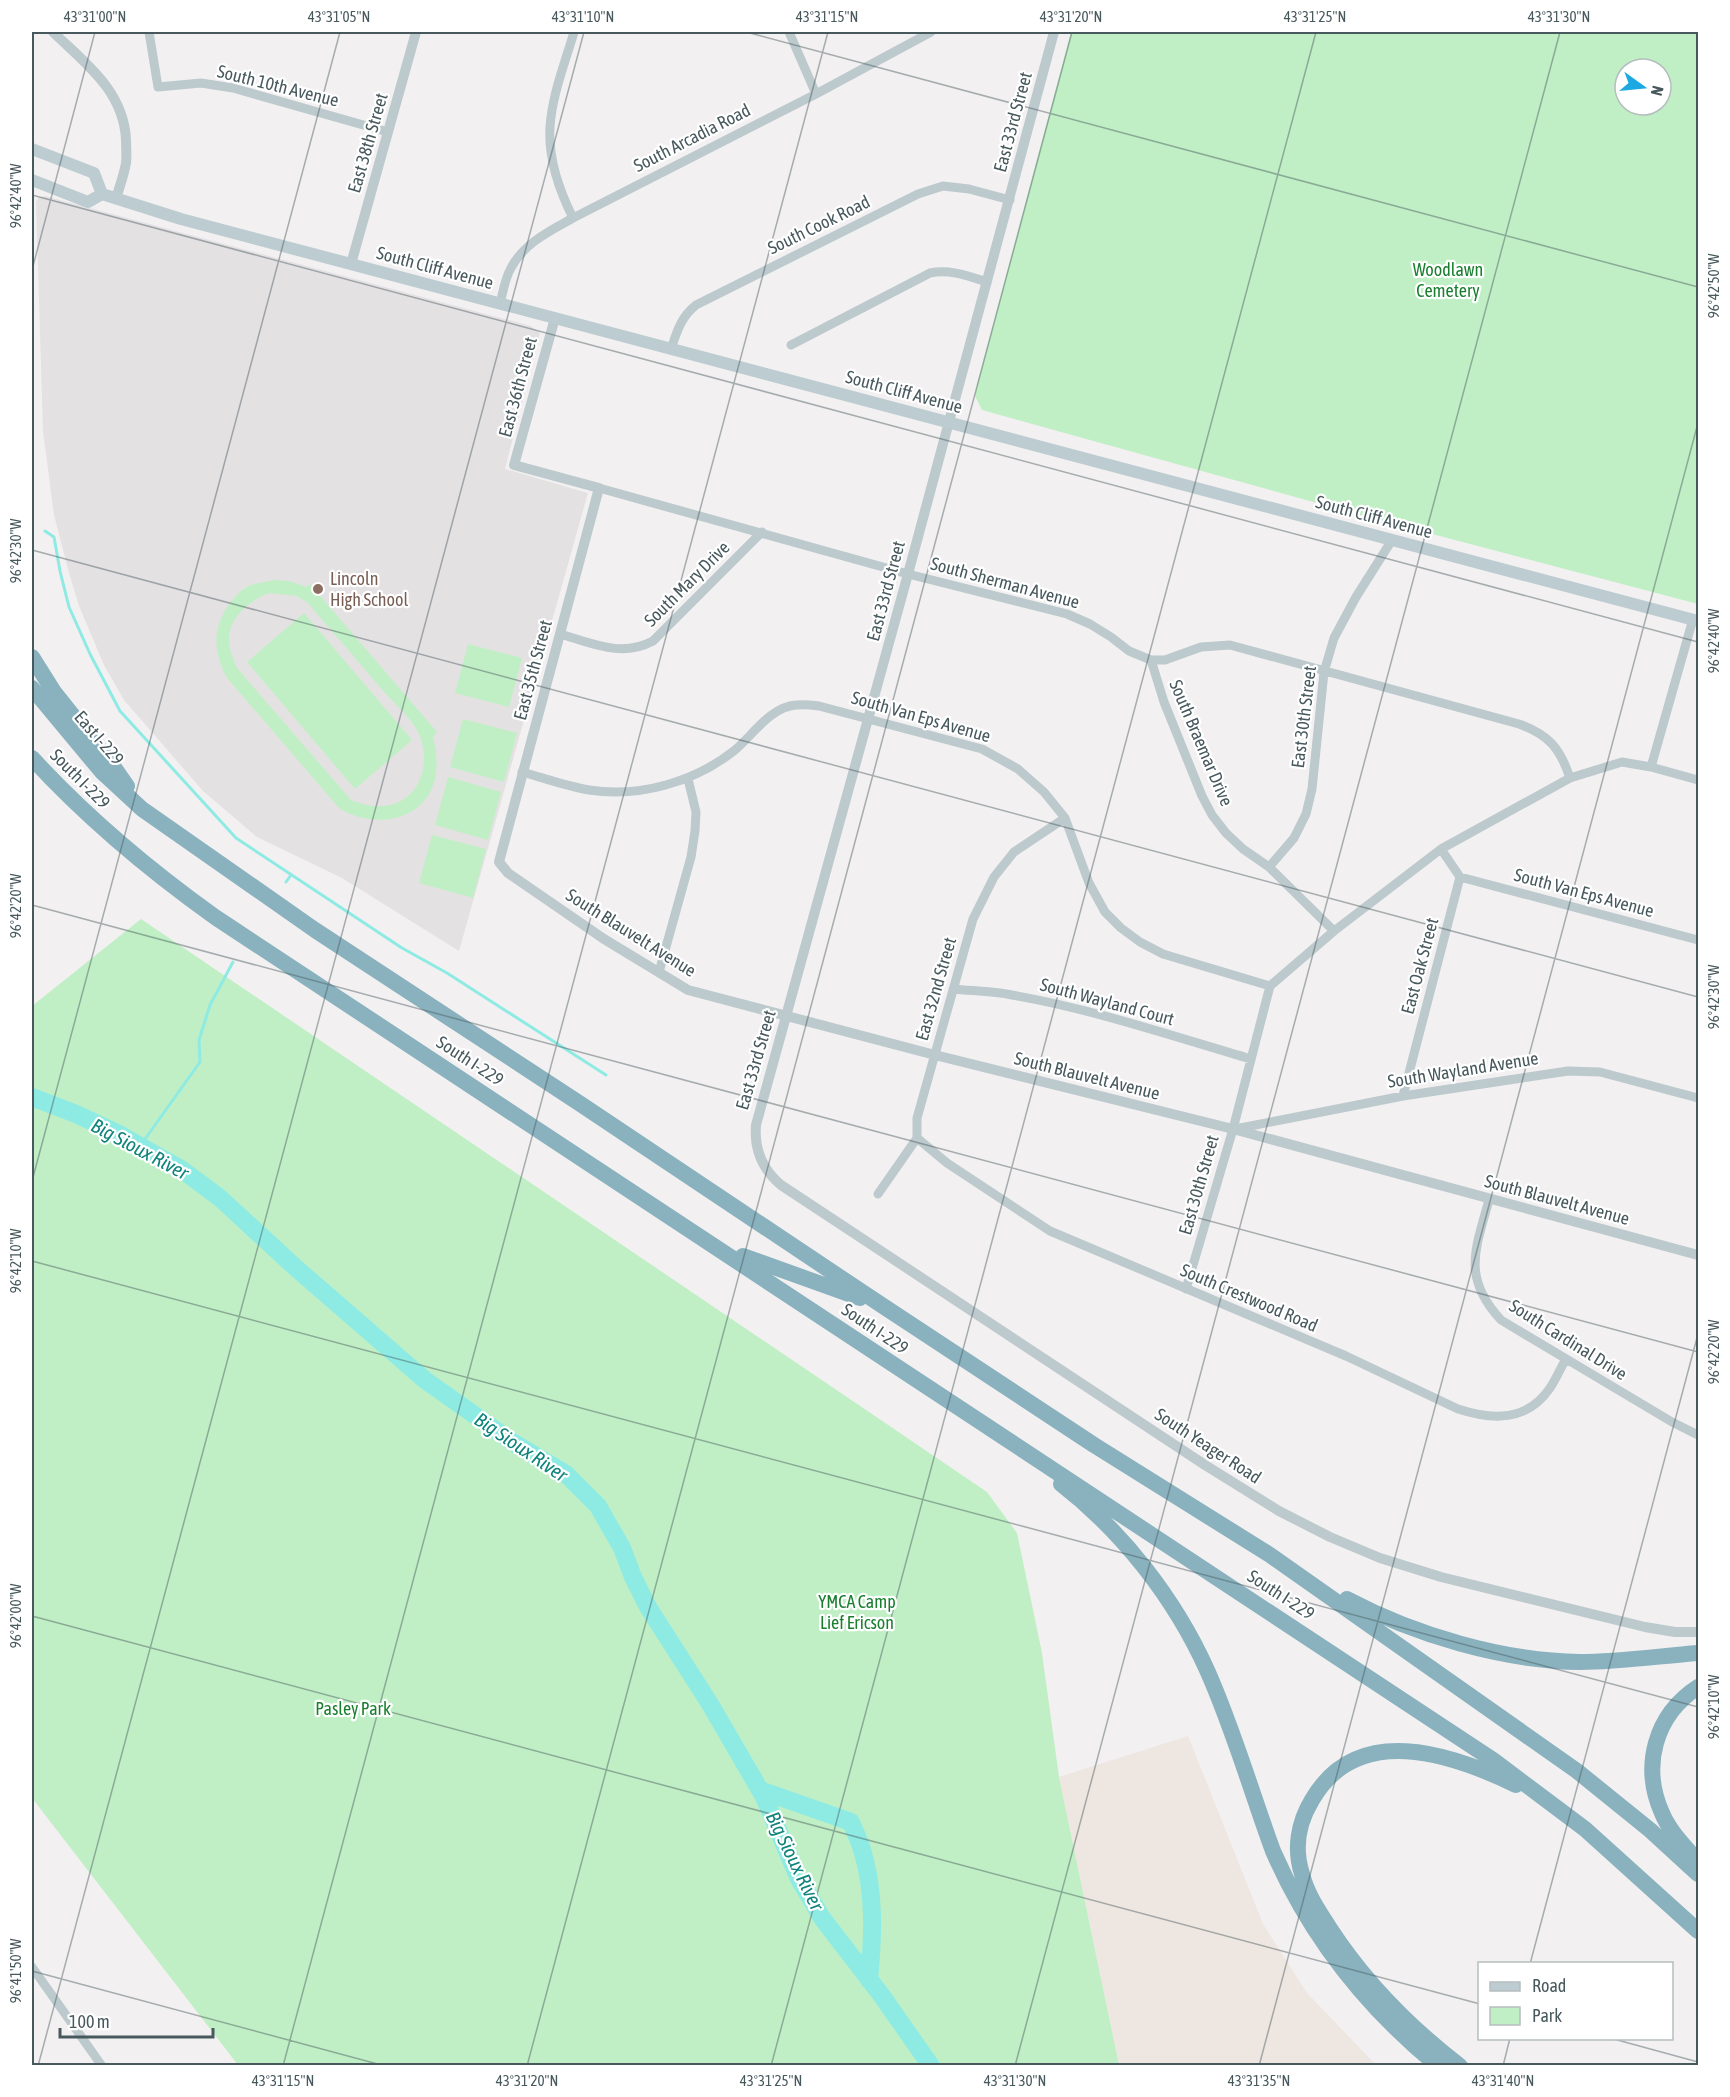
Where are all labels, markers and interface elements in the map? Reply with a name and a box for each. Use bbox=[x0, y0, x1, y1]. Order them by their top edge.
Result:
text: 43°31'00"N bbox=[64, 8, 126, 25]
text: 43°31'05"N bbox=[308, 8, 370, 25]
text: 43°31'10"N bbox=[552, 8, 614, 25]
text: 43°31'15"N bbox=[796, 8, 858, 25]
text: 43°31'20"N bbox=[1040, 8, 1102, 25]
text: 43°31'25"N bbox=[1284, 8, 1346, 25]
text: 43°31'30"N bbox=[1528, 8, 1590, 25]
north arrow bbox=[1613, 57, 1673, 117]
street label: South 10th Avenue bbox=[215, 60, 341, 111]
street label: East 33rd Street bbox=[989, 70, 1036, 174]
text: N bbox=[1648, 84, 1667, 98]
street label: East 38th Street bbox=[343, 91, 392, 195]
street label: South Arcadia Road bbox=[630, 99, 754, 176]
text: 96°42'40"W bbox=[7, 164, 24, 228]
street label: South Cook Road bbox=[764, 191, 873, 258]
street label: South Cliff Avenue bbox=[374, 242, 496, 293]
text: 96°42'50"W bbox=[1705, 254, 1722, 318]
park label: Woodlawn Cemetery bbox=[1413, 259, 1483, 301]
street label: East 36th Street bbox=[494, 334, 541, 439]
street label: South Cliff Avenue bbox=[843, 366, 965, 417]
street label: South Cliff Avenue bbox=[1313, 491, 1435, 542]
text: 96°42'30"W bbox=[7, 519, 24, 583]
street label: South Mary Drive bbox=[640, 537, 734, 631]
street label: East 33rd Street bbox=[862, 539, 909, 643]
street label: South Sherman Avenue bbox=[928, 553, 1082, 612]
place label: Lincoln High School bbox=[330, 568, 408, 610]
marker: Lincoln High School bbox=[311, 582, 325, 596]
text: 96°42'40"W bbox=[1705, 609, 1722, 673]
street label: East 35th Street bbox=[509, 617, 556, 722]
street label: East 30th Street bbox=[1287, 665, 1320, 769]
street label: South Braemar Drive bbox=[1165, 676, 1238, 809]
street label: South Van Eps Avenue bbox=[849, 687, 993, 746]
street label: East I-229 bbox=[70, 706, 128, 769]
street label: South I-229 bbox=[46, 745, 114, 813]
street label: South Van Eps Avenue bbox=[1512, 864, 1656, 921]
text: 96°42'20"W bbox=[7, 874, 24, 938]
street label: South Blauvelt Avenue bbox=[562, 884, 700, 981]
street label: East Oak Street bbox=[1397, 915, 1442, 1016]
street label: East 32nd Street bbox=[911, 935, 960, 1043]
text: 96°42'30"W bbox=[1705, 965, 1722, 1029]
street label: South Wayland Court bbox=[1038, 974, 1176, 1029]
street label: East 33rd Street bbox=[731, 1008, 780, 1112]
street label: South I-229 bbox=[433, 1031, 508, 1090]
street label: South Blauvelt Avenue bbox=[1012, 1047, 1162, 1104]
street label: South Wayland Avenue bbox=[1386, 1047, 1540, 1092]
water label: Big Sioux River bbox=[88, 1113, 194, 1184]
street label: East 30th Street bbox=[1174, 1133, 1223, 1237]
street label: South Blauvelt Avenue bbox=[1482, 1170, 1632, 1229]
text: 96°42'10"W bbox=[7, 1229, 24, 1293]
street label: South Crestwood Road bbox=[1177, 1259, 1321, 1336]
street label: South Cardinal Drive bbox=[1506, 1295, 1631, 1384]
street label: South I-229 bbox=[838, 1299, 912, 1358]
text: 96°42'20"W bbox=[1705, 1320, 1722, 1384]
street label: South Yeager Road bbox=[1151, 1403, 1265, 1488]
water label: Big Sioux River bbox=[471, 1407, 573, 1487]
street label: South I-229 bbox=[1244, 1565, 1319, 1624]
text: 96°42'00"W bbox=[7, 1584, 24, 1648]
park label: YMCA Camp Lief Ericson bbox=[818, 1591, 896, 1633]
text: 96°42'10"W bbox=[1705, 1675, 1722, 1739]
park label: Pasley Park bbox=[315, 1698, 391, 1719]
water label: Big Sioux River bbox=[762, 1808, 830, 1915]
text: 96°41'50"W bbox=[7, 1939, 24, 2003]
legend bbox=[1478, 1962, 1673, 2040]
text: Road bbox=[1532, 1975, 1566, 1996]
scale bar bbox=[60, 2001, 213, 2039]
text: Park bbox=[1532, 2005, 1562, 2026]
text: 100 m bbox=[69, 2011, 110, 2032]
text: 43°31'15"N bbox=[252, 2072, 314, 2089]
text: 43°31'20"N bbox=[496, 2072, 558, 2089]
text: 43°31'25"N bbox=[740, 2072, 802, 2089]
text: 43°31'30"N bbox=[984, 2072, 1046, 2089]
text: 43°31'35"N bbox=[1228, 2072, 1290, 2089]
text: 43°31'40"N bbox=[1472, 2072, 1534, 2089]

